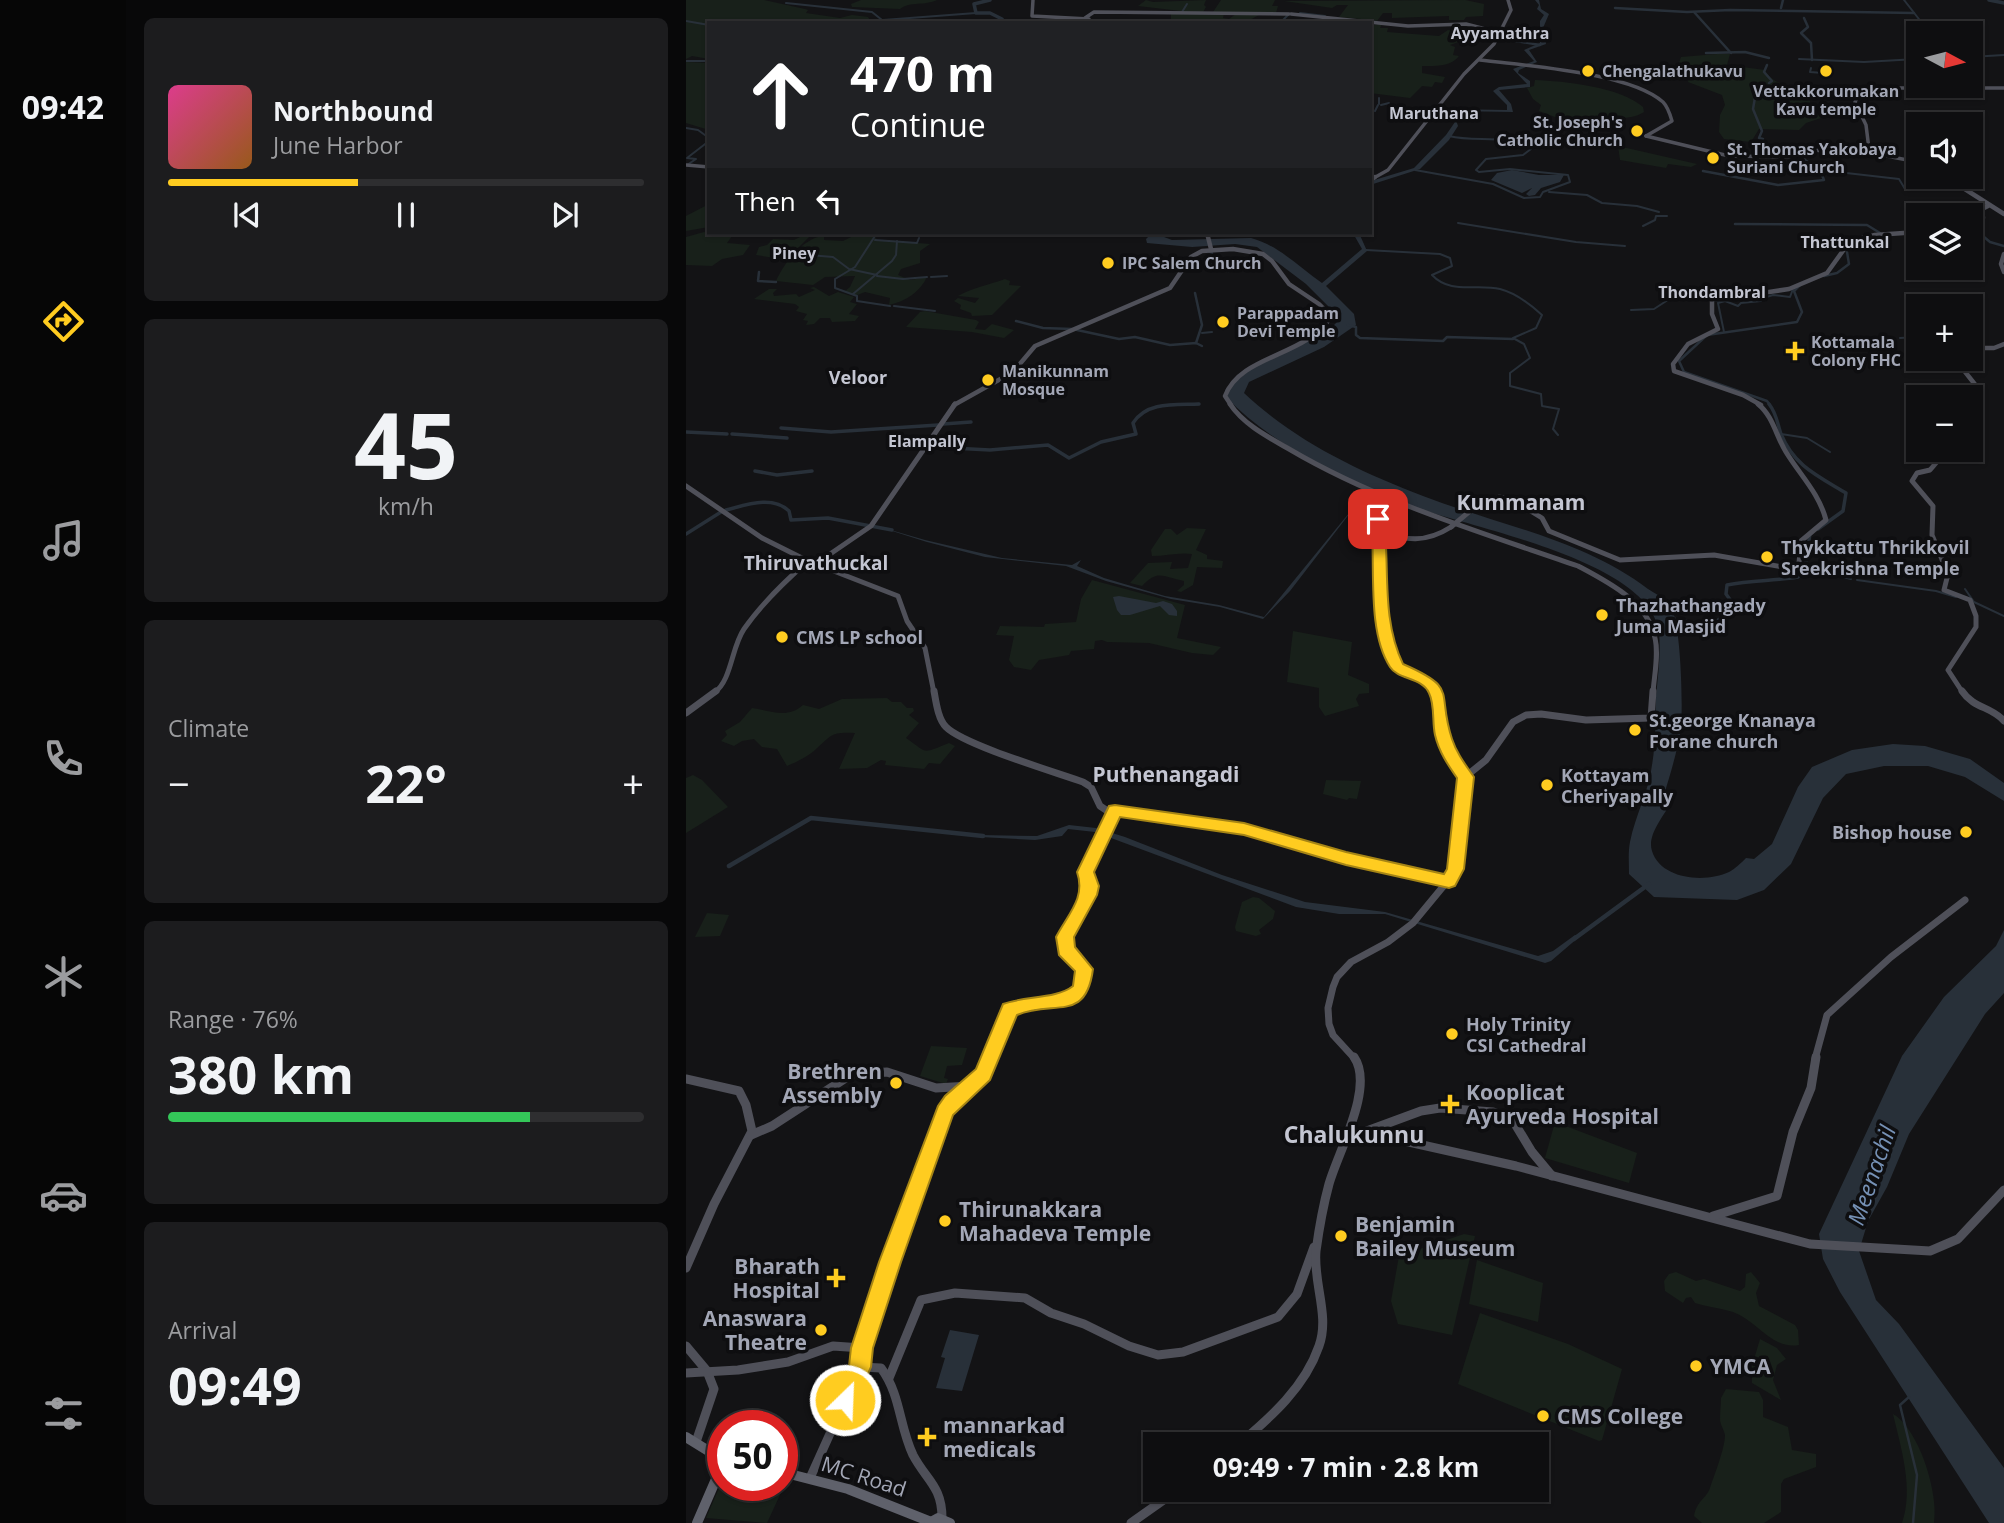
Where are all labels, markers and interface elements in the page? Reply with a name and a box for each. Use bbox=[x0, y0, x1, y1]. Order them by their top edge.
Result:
north arrow bbox=[1906, 21, 1983, 98]
map controls bbox=[1906, 21, 1983, 462]
district label: Ayyamathra bbox=[1451, 22, 1549, 44]
text: 470 m bbox=[850, 40, 995, 106]
icon: ahead bbox=[735, 49, 826, 140]
place label: Chengalathukavu bbox=[1602, 60, 1743, 82]
marker: Chengalathukavu bbox=[1580, 63, 1596, 79]
marker: Vettakkorumakan Kavu temple bbox=[1818, 63, 1834, 79]
place label: Vettakkorumakan Kavu temple bbox=[1753, 80, 1899, 120]
text: 09:42 bbox=[22, 85, 104, 128]
text: Northbound bbox=[273, 93, 434, 129]
district label: Maruthana bbox=[1389, 102, 1479, 124]
text: Continue bbox=[850, 103, 986, 146]
place label: St. Joseph's Catholic Church bbox=[1496, 111, 1623, 151]
button: sound bbox=[1906, 112, 1983, 189]
marker: St. Joseph's Catholic Church bbox=[1629, 123, 1645, 139]
text: June Harbor bbox=[273, 129, 403, 161]
place label: St. Thomas Yakobaya Suriani Church bbox=[1727, 138, 1897, 178]
marker: St. Thomas Yakobaya Suriani Church bbox=[1705, 150, 1721, 166]
icon: left bbox=[810, 182, 848, 220]
text: Then bbox=[735, 183, 796, 219]
icon: previous bbox=[228, 196, 266, 234]
icon: pause bbox=[387, 196, 425, 234]
icon: next bbox=[546, 196, 584, 234]
button: layers bbox=[1906, 203, 1983, 280]
district label: Thattunkal bbox=[1801, 231, 1889, 253]
district label: Piney bbox=[772, 242, 817, 264]
place label: IPC Salem Church bbox=[1122, 252, 1262, 274]
marker: IPC Salem Church bbox=[1100, 255, 1116, 271]
district label: Thondambral bbox=[1658, 281, 1766, 303]
button: + bbox=[1906, 294, 1983, 371]
icon: directions bbox=[39, 297, 88, 346]
place label: Parappadam Devi Temple bbox=[1237, 302, 1339, 342]
marker: Parappadam Devi Temple bbox=[1215, 314, 1231, 330]
place label: Kottamala Colony FHC bbox=[1811, 331, 1901, 371]
marker: Kottamala Colony FHC bbox=[1785, 341, 1805, 361]
place label: Manikunnam Mosque bbox=[1002, 360, 1109, 400]
district label: Veloor bbox=[829, 365, 887, 389]
marker: Manikunnam Mosque bbox=[980, 372, 996, 388]
text: 45 bbox=[354, 382, 458, 506]
button: − bbox=[1906, 385, 1983, 462]
district label: Elampally bbox=[888, 430, 967, 452]
district label: Kummanam bbox=[1457, 488, 1585, 516]
pin bbox=[1348, 489, 1408, 549]
text: km/h bbox=[378, 490, 434, 522]
icon: arrive bbox=[1359, 500, 1397, 538]
icon: music bbox=[39, 516, 88, 565]
place label: Thykkattu Thrikkovil Sreekrishna Temple bbox=[1781, 535, 1969, 580]
marker: Thykkattu Thrikkovil Sreekrishna Temple bbox=[1759, 549, 1775, 565]
district label: Thiruvathuckal bbox=[744, 550, 888, 576]
place label: Thazhathangady Juma Masjid bbox=[1614, 593, 1766, 638]
marker: Thazhathangady Juma Masjid bbox=[1594, 607, 1610, 623]
place label: CMS LP school bbox=[796, 625, 923, 649]
marker: CMS LP school bbox=[774, 629, 790, 645]
place label: St.george Knanaya Forane church bbox=[1649, 708, 1816, 753]
text: Climate bbox=[168, 712, 249, 744]
marker: St.george Knanaya Forane church bbox=[1627, 722, 1643, 738]
icon: phone bbox=[39, 734, 88, 783]
text: 22° bbox=[365, 747, 447, 818]
text: − bbox=[168, 757, 190, 809]
text: + bbox=[622, 757, 644, 809]
district label: Puthenangadi bbox=[1093, 760, 1239, 788]
place label: Kottayam Cheriyapally bbox=[1561, 763, 1674, 808]
marker: Kottayam Cheriyapally bbox=[1539, 777, 1555, 793]
place label: Bishop house bbox=[1832, 820, 1952, 844]
marker: Bishop house bbox=[1958, 824, 1974, 840]
icon: climate bbox=[39, 952, 88, 1001]
text: Range · 76% bbox=[168, 1003, 298, 1035]
place label: Holy Trinity CSI Cathedral bbox=[1466, 1012, 1587, 1057]
marker: Holy Trinity CSI Cathedral bbox=[1444, 1026, 1460, 1042]
text: 380 km bbox=[168, 1038, 354, 1109]
place label: Brethren Assembly bbox=[782, 1057, 882, 1109]
marker: Brethren Assembly bbox=[888, 1075, 904, 1091]
place label: Kooplicat Ayurveda Hospital bbox=[1466, 1078, 1659, 1130]
marker: Kooplicat Ayurveda Hospital bbox=[1440, 1094, 1460, 1114]
district label: Chalukunnu bbox=[1284, 1118, 1424, 1150]
water label: Meenachil bbox=[1839, 1120, 1903, 1229]
icon: car bbox=[39, 1171, 88, 1220]
place label: Thirunakkara Mahadeva Temple bbox=[959, 1195, 1151, 1247]
place label: Benjamin Bailey Museum bbox=[1355, 1210, 1515, 1262]
marker: Thirunakkara Mahadeva Temple bbox=[937, 1213, 953, 1229]
marker: Benjamin Bailey Museum bbox=[1333, 1228, 1349, 1244]
place label: Bharath Hospital bbox=[733, 1252, 820, 1304]
marker: Bharath Hospital bbox=[826, 1268, 846, 1288]
place label: Anaswara Theatre bbox=[703, 1304, 807, 1356]
text: Arrival bbox=[168, 1314, 237, 1346]
marker: Anaswara Theatre bbox=[813, 1322, 829, 1338]
text: 09:49 bbox=[168, 1349, 302, 1420]
place label: YMCA bbox=[1710, 1352, 1771, 1380]
marker: YMCA bbox=[1688, 1358, 1704, 1374]
position arrow bbox=[808, 1363, 882, 1437]
icon: filters bbox=[39, 1389, 88, 1438]
place label: CMS College bbox=[1557, 1402, 1683, 1430]
marker: CMS College bbox=[1535, 1408, 1551, 1424]
speed limit sign: 50 bbox=[707, 1410, 798, 1501]
place label: mannarkad medicals bbox=[943, 1411, 1065, 1463]
marker: mannarkad medicals bbox=[917, 1427, 937, 1447]
street label: MC Road bbox=[818, 1449, 910, 1503]
text: 09:49 · 7 min · 2.8 km bbox=[1213, 1449, 1479, 1485]

